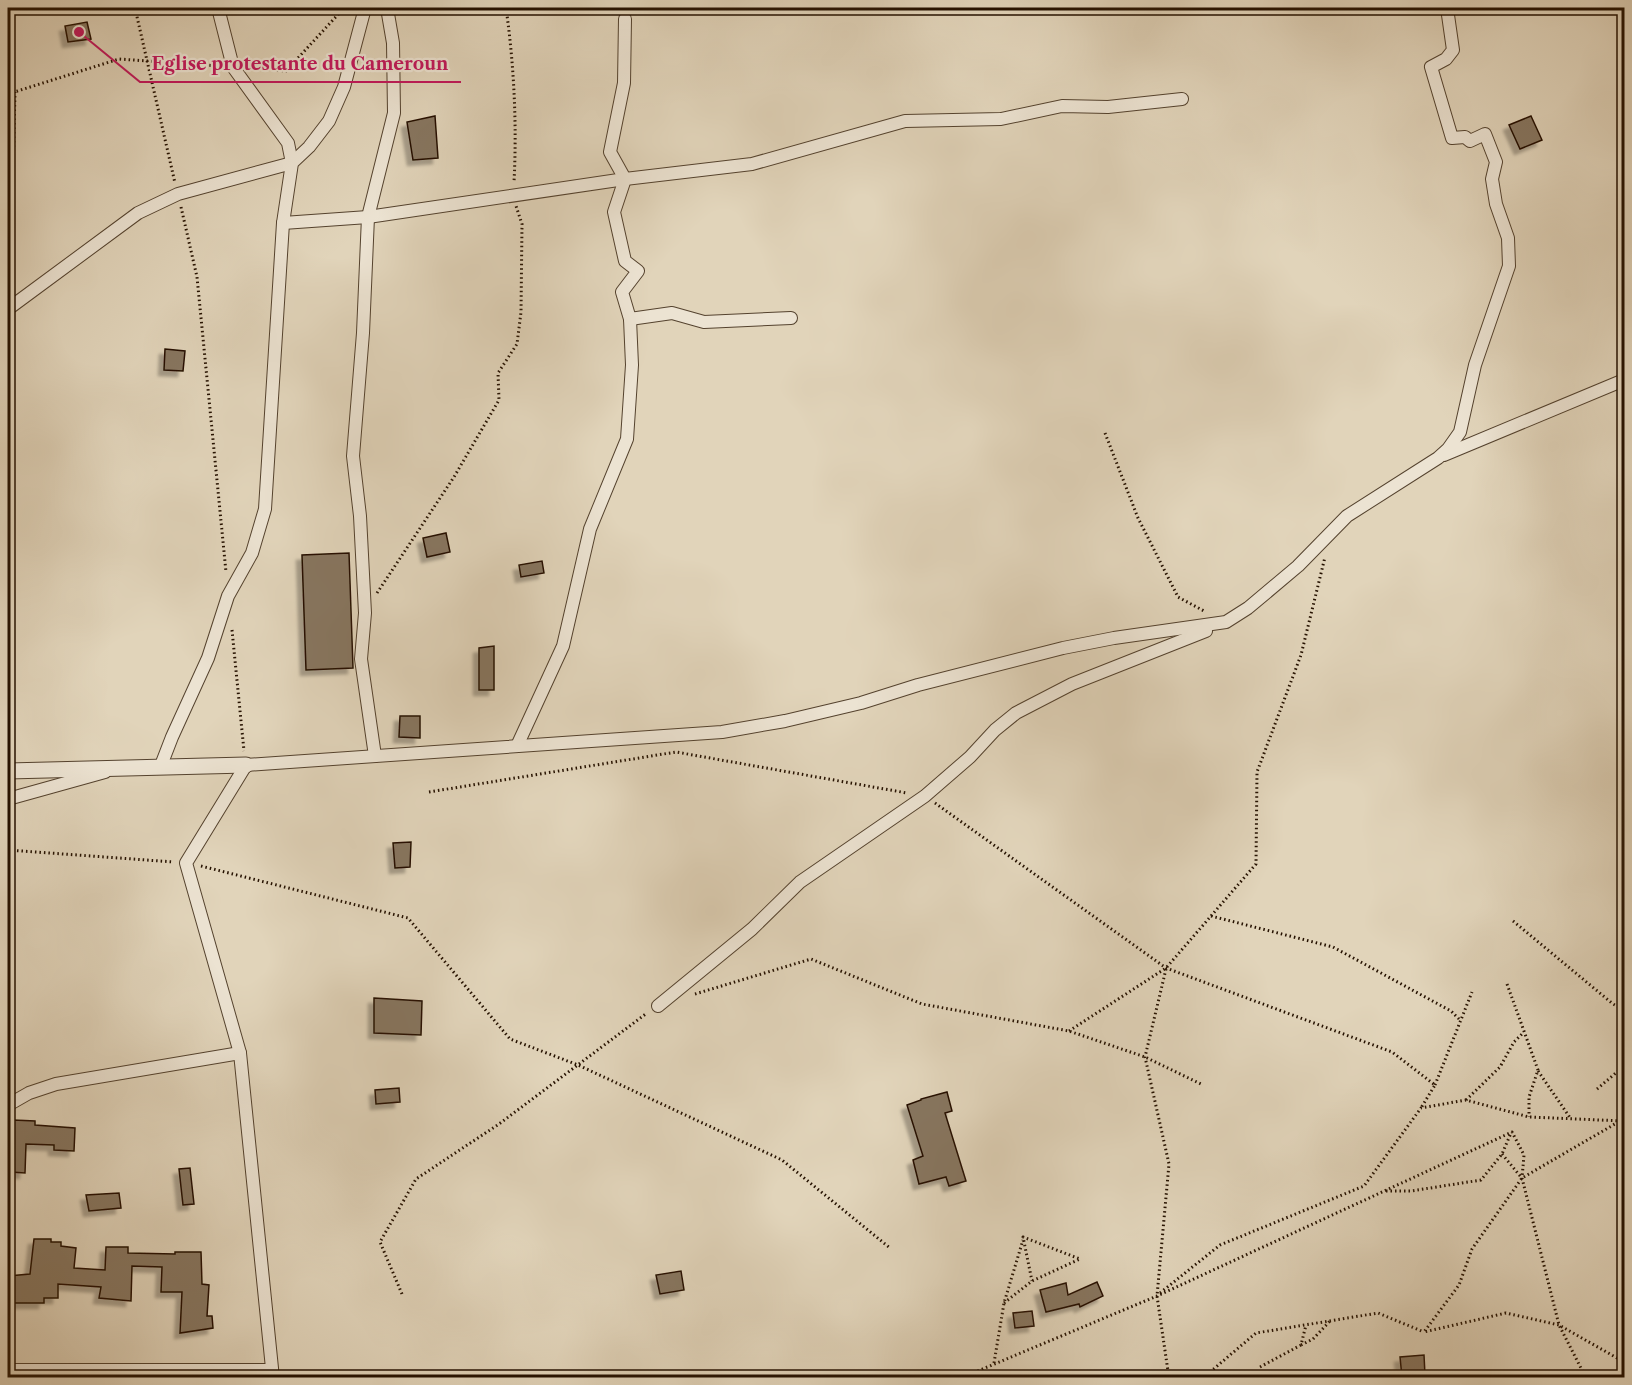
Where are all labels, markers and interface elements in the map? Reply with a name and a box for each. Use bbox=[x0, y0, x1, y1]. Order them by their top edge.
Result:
callout: Eglise protestante du Cameroun bbox=[140, 46, 461, 82]
text: Eglise protestante du Cameroun bbox=[152, 53, 449, 75]

